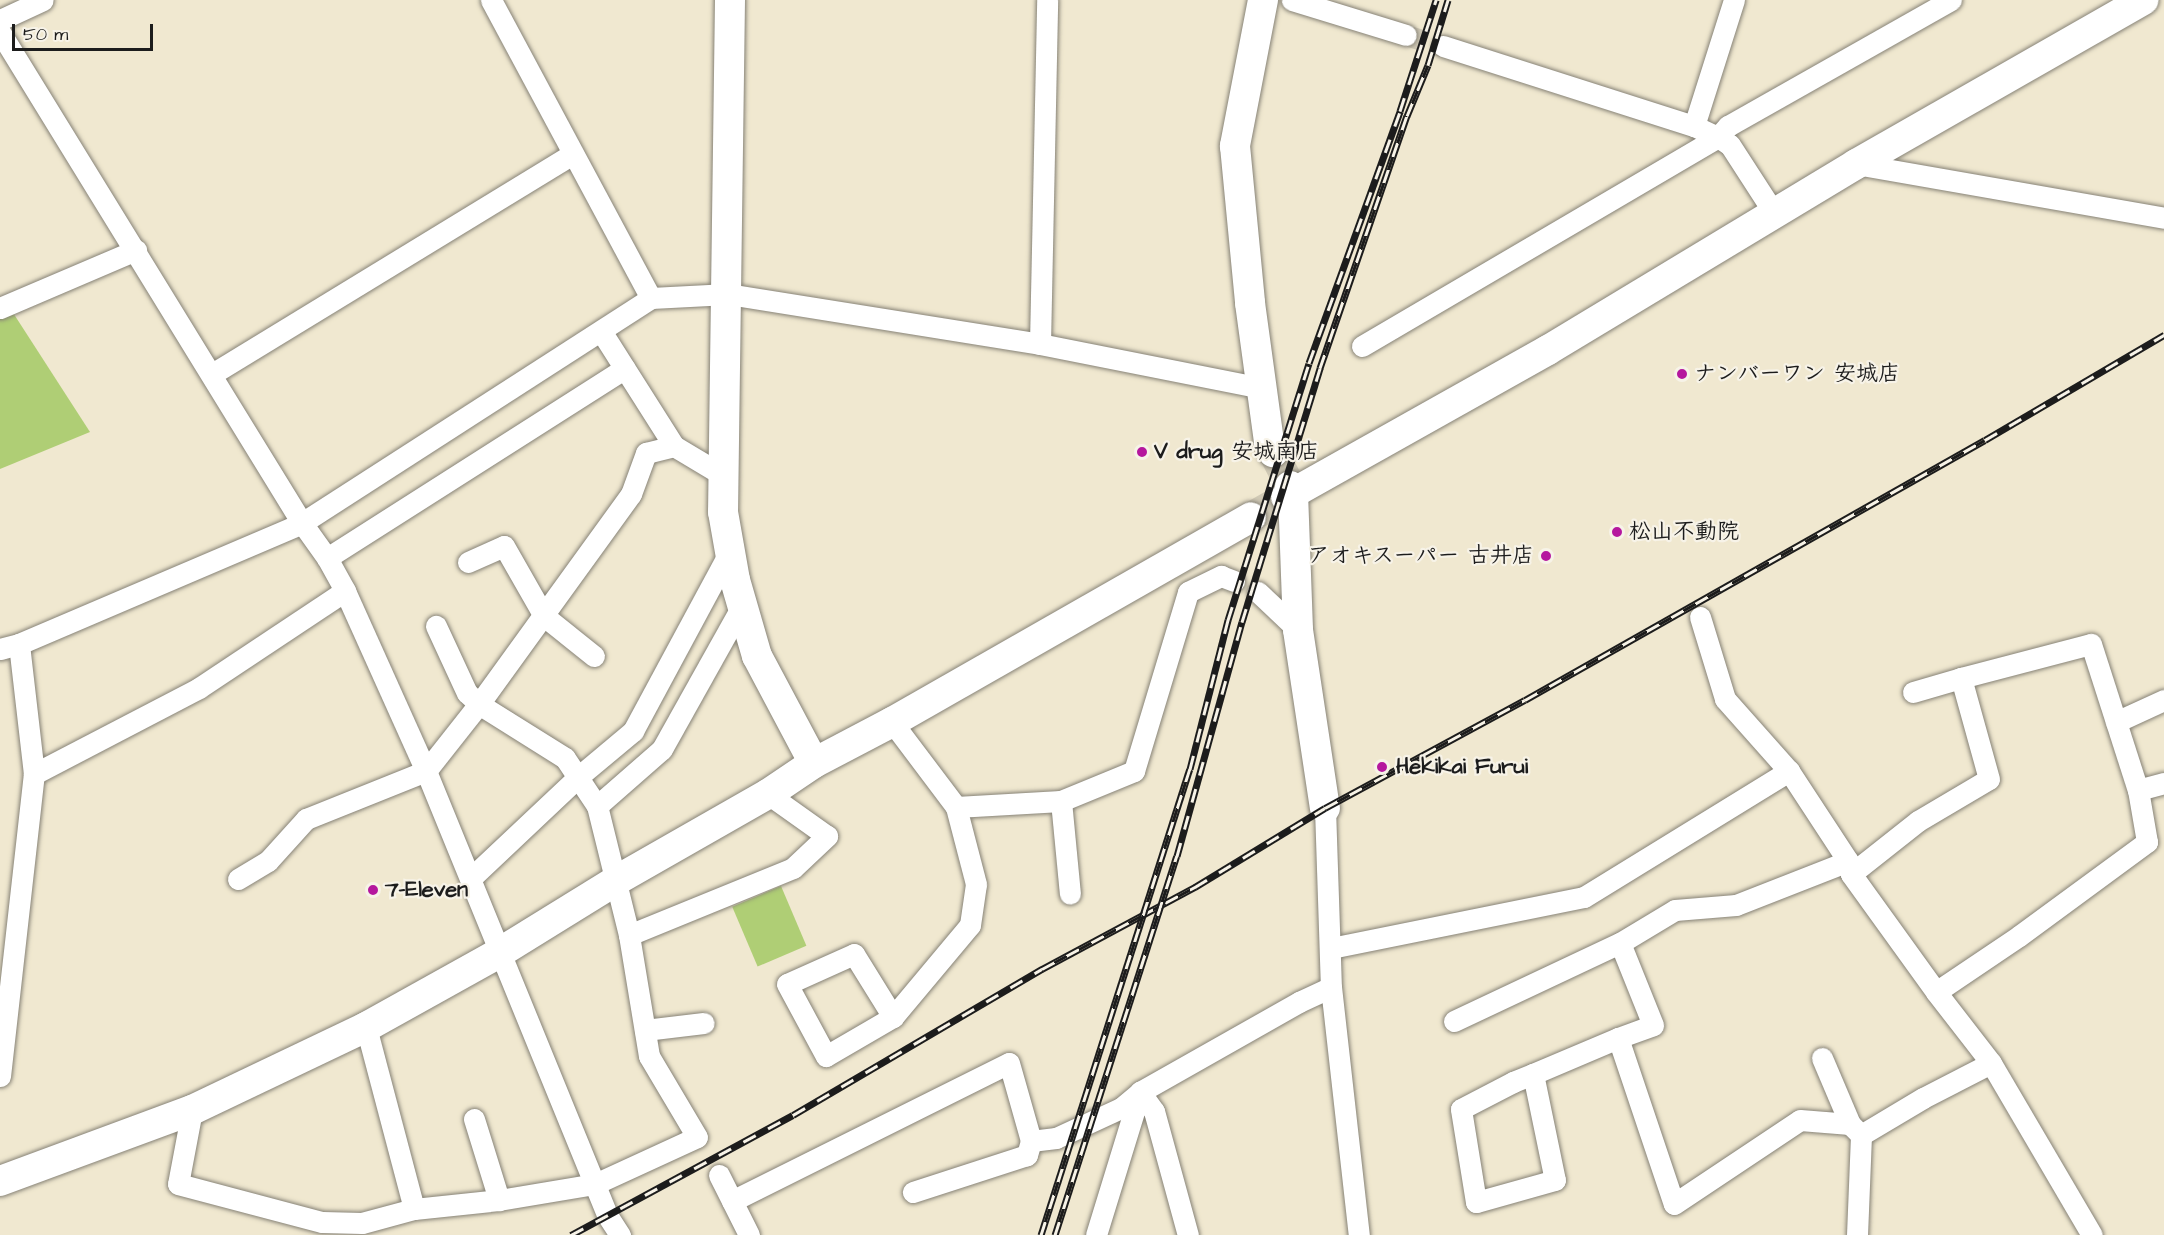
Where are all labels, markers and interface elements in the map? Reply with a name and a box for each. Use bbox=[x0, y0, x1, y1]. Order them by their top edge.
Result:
scale bar bbox=[15, 12, 156, 50]
text: 50 m bbox=[23, 22, 68, 47]
place label: ナンバーワン 安城店 bbox=[1694, 361, 1901, 387]
marker: ナンバーワン 安城店 bbox=[1675, 367, 1689, 381]
place label: V drug 安城南店 bbox=[1154, 439, 1319, 465]
marker: V drug 安城南店 bbox=[1135, 445, 1149, 459]
place label: 松山不動院 bbox=[1629, 519, 1739, 545]
marker: 松山不動院 bbox=[1610, 525, 1624, 539]
place label: アオキスーパー 古井店 bbox=[1306, 543, 1534, 569]
marker: アオキスーパー 古井店 bbox=[1539, 549, 1553, 563]
place label: Hekikai Furui bbox=[1396, 754, 1528, 780]
marker: Hekikai Furui bbox=[1373, 758, 1391, 776]
place label: 7-Eleven bbox=[385, 877, 468, 903]
marker: 7-Eleven bbox=[366, 883, 380, 897]

